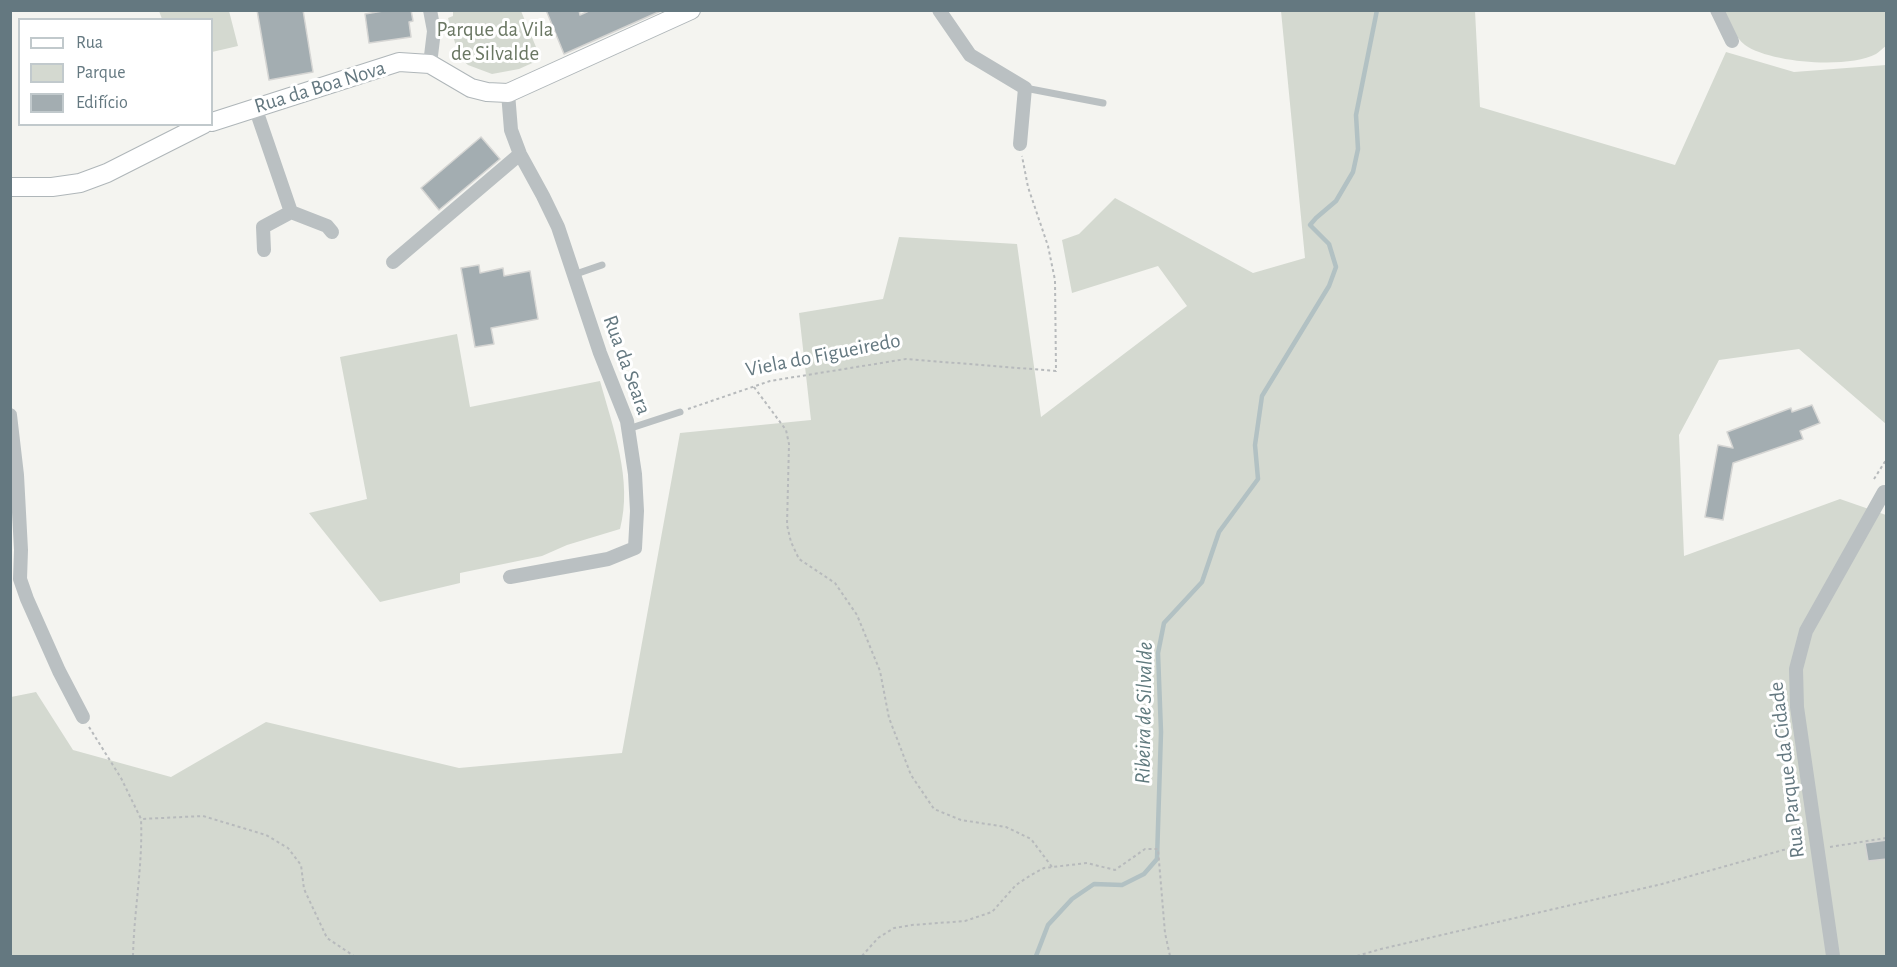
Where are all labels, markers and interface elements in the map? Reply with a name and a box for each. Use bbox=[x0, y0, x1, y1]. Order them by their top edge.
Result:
park label: Parque da Vila de Silvalde bbox=[436, 17, 554, 67]
legend bbox=[18, 18, 213, 126]
text: Rua bbox=[76, 34, 103, 52]
street label: Rua da Boa Nova bbox=[251, 55, 389, 119]
text: Parque bbox=[76, 64, 125, 82]
text: Edifício bbox=[76, 94, 128, 112]
street label: Rua da Seara bbox=[597, 312, 657, 418]
street label: Viela do Figueiredo bbox=[743, 328, 903, 382]
water label: Ribeira de Silvalde bbox=[1130, 642, 1158, 784]
street label: Rua Parque da Cidade bbox=[1764, 680, 1810, 860]

